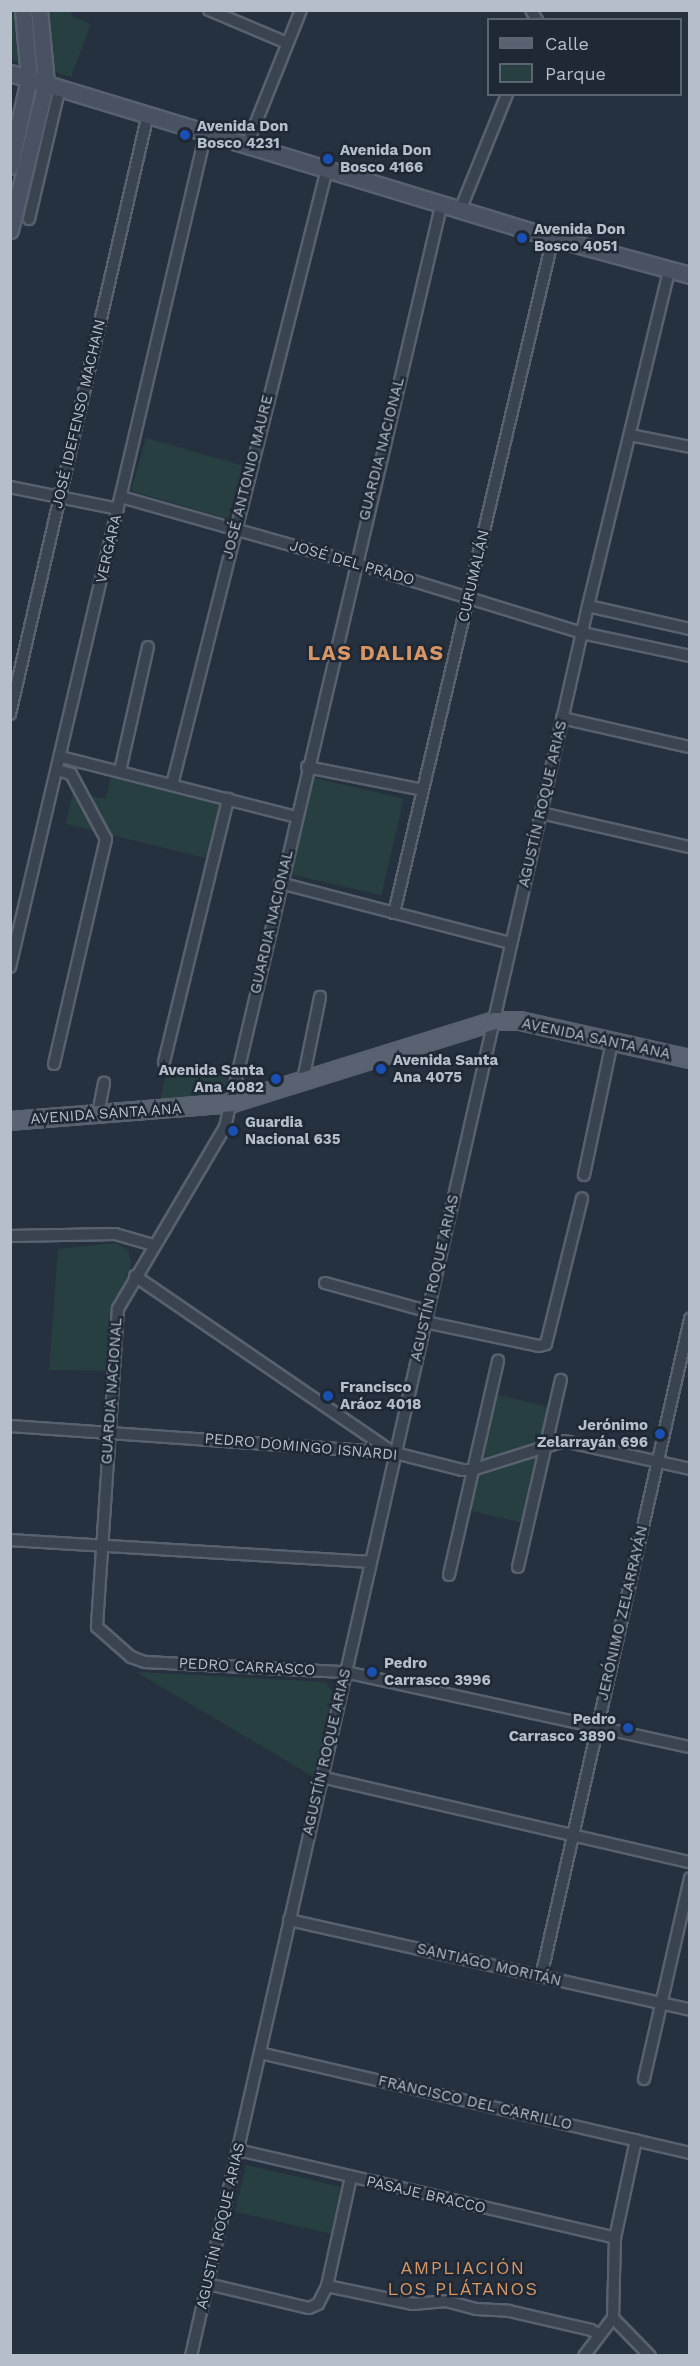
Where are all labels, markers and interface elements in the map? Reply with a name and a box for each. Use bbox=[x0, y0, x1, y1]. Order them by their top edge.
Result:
legend bbox=[487, 18, 682, 96]
text: Calle bbox=[545, 33, 589, 54]
text: Parque bbox=[545, 63, 606, 84]
place label: Avenida Don Bosco 4231 bbox=[197, 117, 288, 152]
marker: Avenida Don Bosco 4231 bbox=[178, 128, 192, 142]
place label: Avenida Don Bosco 4166 bbox=[340, 141, 431, 176]
marker: Avenida Don Bosco 4166 bbox=[321, 152, 335, 166]
place label: Avenida Don Bosco 4051 bbox=[534, 220, 625, 255]
marker: Avenida Don Bosco 4051 bbox=[515, 231, 529, 245]
street label: JOSÉ IDEFENSO MACHAIN bbox=[48, 318, 110, 510]
street label: GUARDIA NACIONAL bbox=[355, 375, 409, 523]
street label: JOSÉ ANTONIO MAURE bbox=[219, 393, 277, 561]
street label: VERGARA bbox=[92, 513, 126, 585]
street label: CURUMALÁN bbox=[455, 528, 493, 624]
street label: JOSÉ DEL PRADO bbox=[287, 536, 417, 590]
district label: LAS DALIAS bbox=[307, 640, 445, 666]
street label: AGUSTÍN ROQUE ARIAS bbox=[515, 719, 571, 889]
street label: GUARDIA NACIONAL bbox=[247, 848, 297, 996]
street label: AVENIDA SANTA ANA bbox=[519, 1014, 673, 1064]
place label: Avenida Santa Ana 4075 bbox=[393, 1051, 498, 1086]
place label: Avenida Santa Ana 4082 bbox=[159, 1061, 264, 1096]
marker: Avenida Santa Ana 4075 bbox=[374, 1062, 388, 1076]
marker: Avenida Santa Ana 4082 bbox=[269, 1072, 283, 1086]
street label: AVENIDA SANTA ANA bbox=[29, 1100, 183, 1128]
place label: Guardia Nacional 635 bbox=[245, 1113, 341, 1148]
marker: Guardia Nacional 635 bbox=[226, 1124, 240, 1138]
street label: AGUSTÍN ROQUE ARIAS bbox=[407, 1193, 463, 1363]
street label: GUARDIA NACIONAL bbox=[98, 1317, 126, 1465]
place label: Francisco Aráoz 4018 bbox=[340, 1378, 421, 1413]
marker: Francisco Aráoz 4018 bbox=[321, 1389, 335, 1403]
place label: Jerónimo Zelarrayán 696 bbox=[537, 1416, 648, 1451]
marker: Jerónimo Zelarrayán 696 bbox=[653, 1427, 667, 1441]
street label: PEDRO DOMINGO ISNARDI bbox=[204, 1430, 398, 1464]
street label: JERÓNIMO ZELARRAYÁN bbox=[594, 1524, 652, 1702]
street label: PEDRO CARRASCO bbox=[178, 1654, 316, 1680]
place label: Pedro Carrasco 3996 bbox=[384, 1654, 491, 1689]
marker: Pedro Carrasco 3996 bbox=[365, 1665, 379, 1679]
street label: AGUSTÍN ROQUE ARIAS bbox=[299, 1667, 355, 1837]
place label: Pedro Carrasco 3890 bbox=[509, 1710, 616, 1745]
marker: Pedro Carrasco 3890 bbox=[621, 1721, 635, 1735]
street label: SANTIAGO MORITÁN bbox=[415, 1940, 563, 1990]
street label: FRANCISCO DEL CARRILLO bbox=[376, 2072, 574, 2134]
street label: AGUSTÍN ROQUE ARIAS bbox=[193, 2141, 249, 2311]
street label: PASAJE BRACCO bbox=[365, 2173, 487, 2217]
district label: AMPLIACIÓN LOS PLÁTANOS bbox=[388, 2258, 538, 2300]

